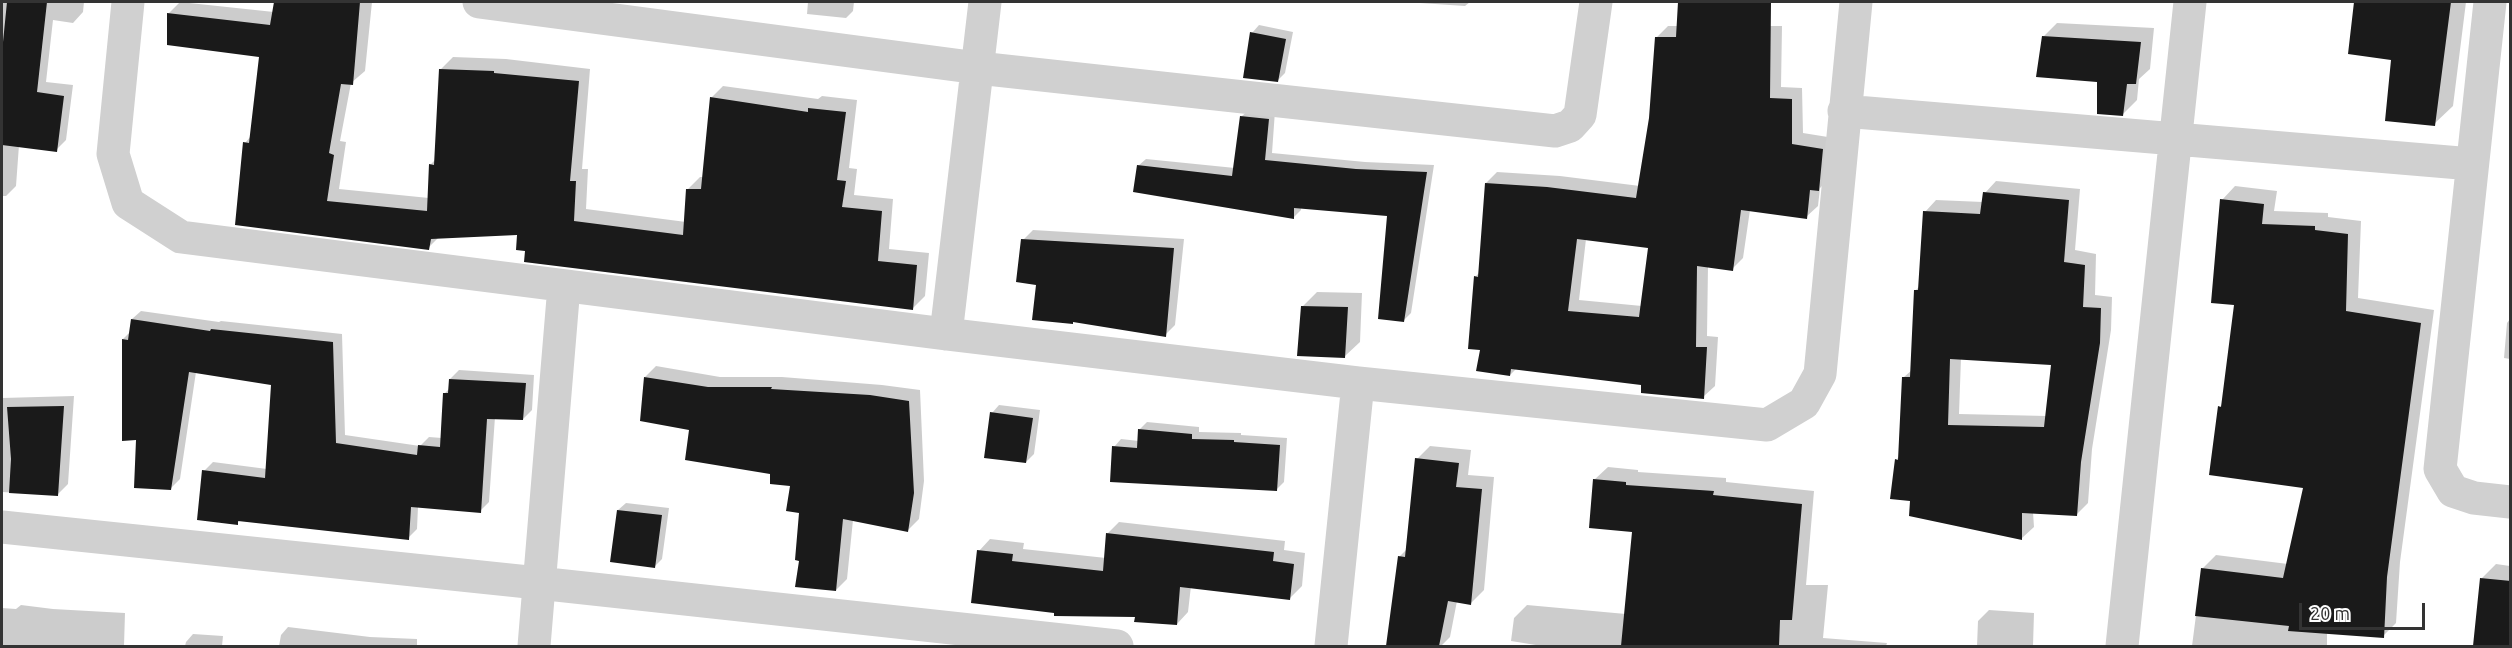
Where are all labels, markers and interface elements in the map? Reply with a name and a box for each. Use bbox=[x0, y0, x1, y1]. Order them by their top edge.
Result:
scale bar bbox=[2302, 591, 2428, 629]
text: 20 m bbox=[2310, 603, 2350, 623]

